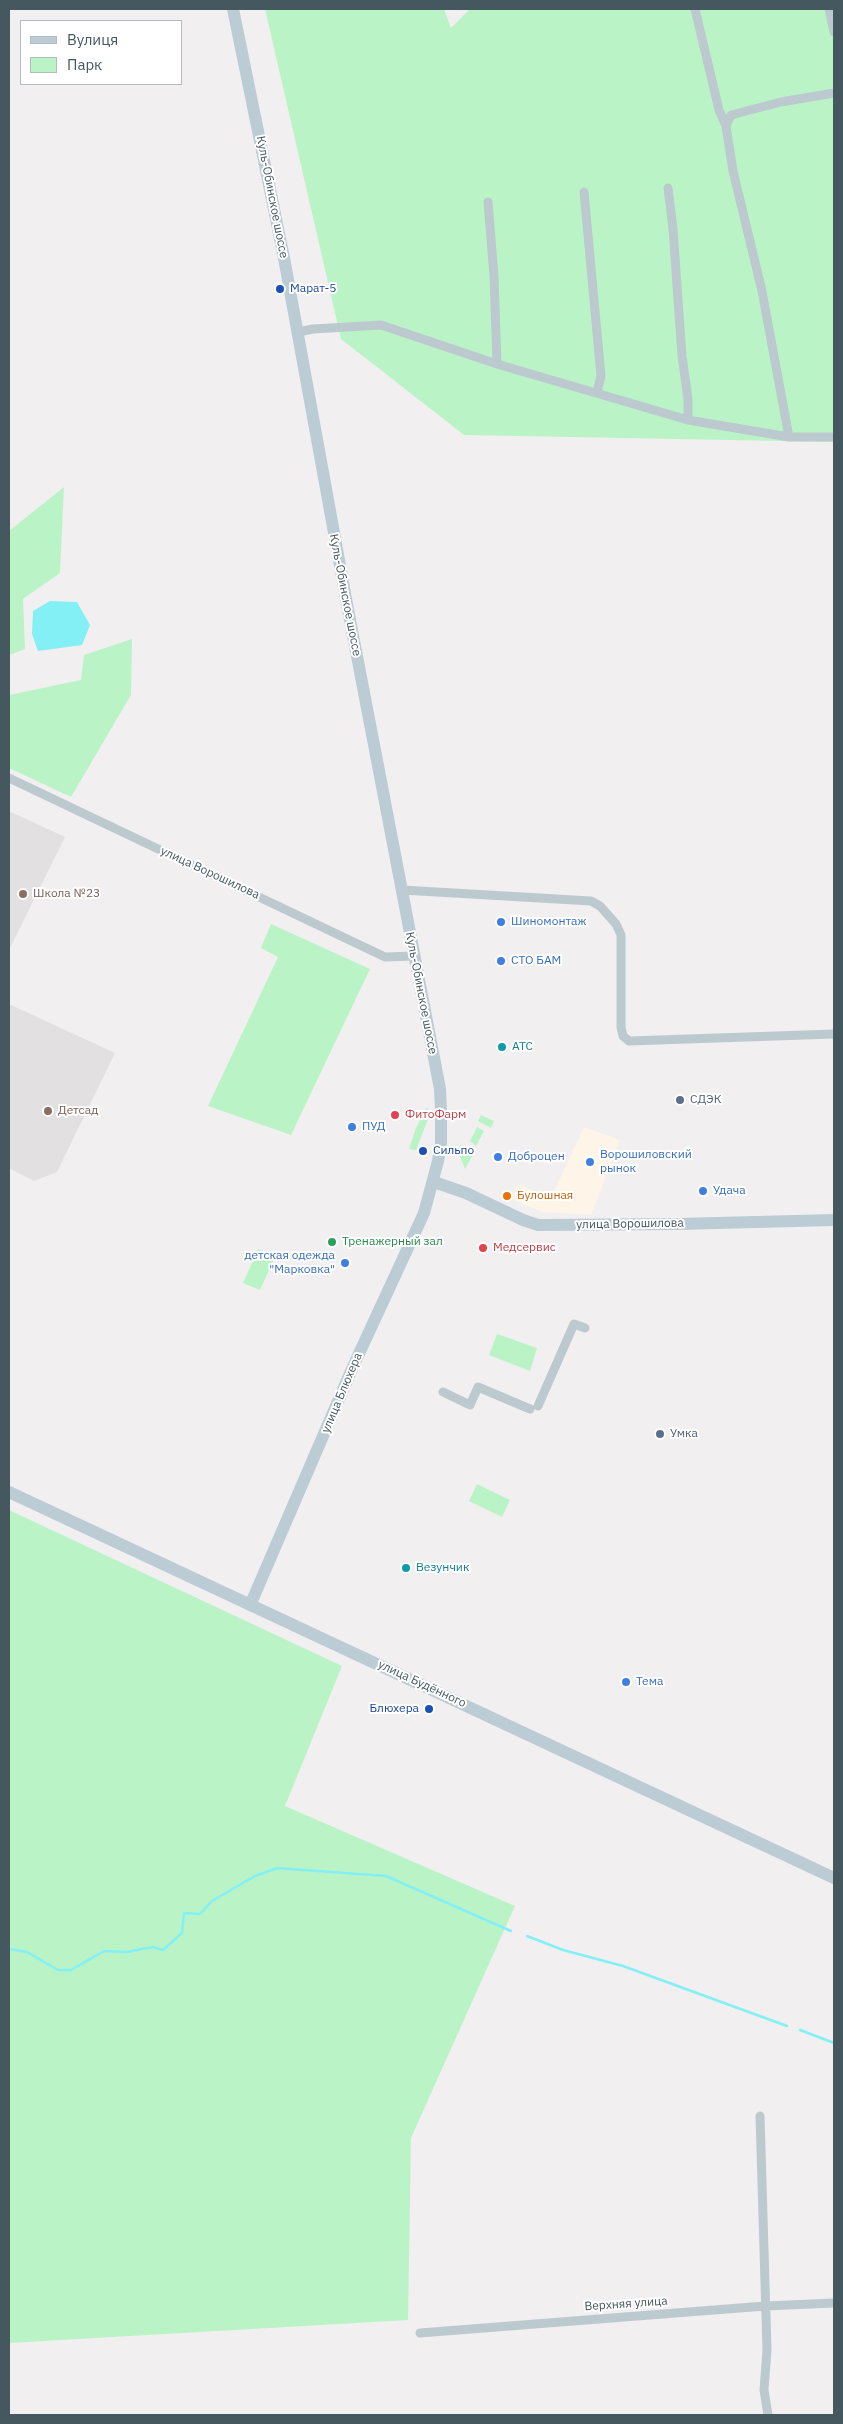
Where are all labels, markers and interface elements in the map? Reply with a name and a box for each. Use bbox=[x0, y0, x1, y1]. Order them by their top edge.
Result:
legend bbox=[20, 20, 182, 85]
text: Вулиця bbox=[67, 30, 118, 49]
text: Парк bbox=[67, 55, 102, 74]
street label: Куль-Обинское шоссе bbox=[253, 135, 291, 259]
place label: Марат-5 bbox=[290, 282, 337, 296]
marker: Марат-5 bbox=[274, 283, 286, 295]
street label: Куль-Обинское шоссе bbox=[326, 533, 364, 657]
street label: улица Ворошилова bbox=[158, 844, 262, 902]
place label: Школа №23 bbox=[33, 887, 100, 901]
marker: Школа №23 bbox=[17, 888, 29, 900]
place label: Шиномонтаж bbox=[511, 915, 587, 929]
marker: Шиномонтаж bbox=[495, 916, 507, 928]
street label: Куль-Обинское шоссе bbox=[402, 931, 440, 1055]
place label: СТО БАМ bbox=[511, 954, 561, 968]
marker: СТО БАМ bbox=[495, 955, 507, 967]
place label: АТС bbox=[512, 1040, 533, 1054]
marker: АТС bbox=[496, 1041, 508, 1053]
place label: СДЭК bbox=[690, 1093, 722, 1107]
marker: СДЭК bbox=[674, 1094, 686, 1106]
place label: Детсад bbox=[58, 1104, 98, 1118]
marker: Детсад bbox=[42, 1105, 54, 1117]
place label: ФитоФарм bbox=[405, 1108, 466, 1122]
marker: ФитоФарм bbox=[389, 1109, 401, 1121]
place label: ПУД bbox=[362, 1120, 386, 1134]
marker: ПУД bbox=[346, 1121, 358, 1133]
place label: Сильпо bbox=[433, 1144, 474, 1158]
marker: Сильпо bbox=[417, 1145, 429, 1157]
place label: Ворошиловский рынок bbox=[600, 1148, 692, 1176]
place label: Доброцен bbox=[508, 1150, 565, 1164]
marker: Доброцен bbox=[492, 1151, 504, 1163]
marker: Ворошиловский рынок bbox=[584, 1156, 596, 1168]
place label: Удача bbox=[713, 1184, 746, 1198]
marker: Удача bbox=[697, 1185, 709, 1197]
place label: Булошная bbox=[517, 1189, 573, 1203]
marker: Булошная bbox=[501, 1190, 513, 1202]
street label: улица Ворошилова bbox=[576, 1216, 684, 1232]
place label: Тренажерный зал bbox=[342, 1235, 443, 1249]
marker: Тренажерный зал bbox=[326, 1236, 338, 1248]
place label: Медсервис bbox=[493, 1241, 556, 1255]
marker: Медсервис bbox=[477, 1242, 489, 1254]
place label: детская одежда "Марковка" bbox=[244, 1249, 335, 1277]
marker: детская одежда "Марковка" bbox=[339, 1257, 351, 1269]
street label: улица Блюхера bbox=[319, 1351, 365, 1435]
place label: Умка bbox=[670, 1427, 698, 1441]
marker: Умка bbox=[654, 1428, 666, 1440]
place label: Везунчик bbox=[416, 1561, 469, 1575]
marker: Везунчик bbox=[400, 1562, 412, 1574]
street label: улица Будённого bbox=[376, 1657, 468, 1711]
place label: Тема bbox=[636, 1675, 663, 1689]
marker: Тема bbox=[620, 1676, 632, 1688]
place label: Блюхера bbox=[369, 1702, 419, 1716]
marker: Блюхера bbox=[423, 1703, 435, 1715]
street label: Верхняя улица bbox=[584, 2294, 668, 2314]

